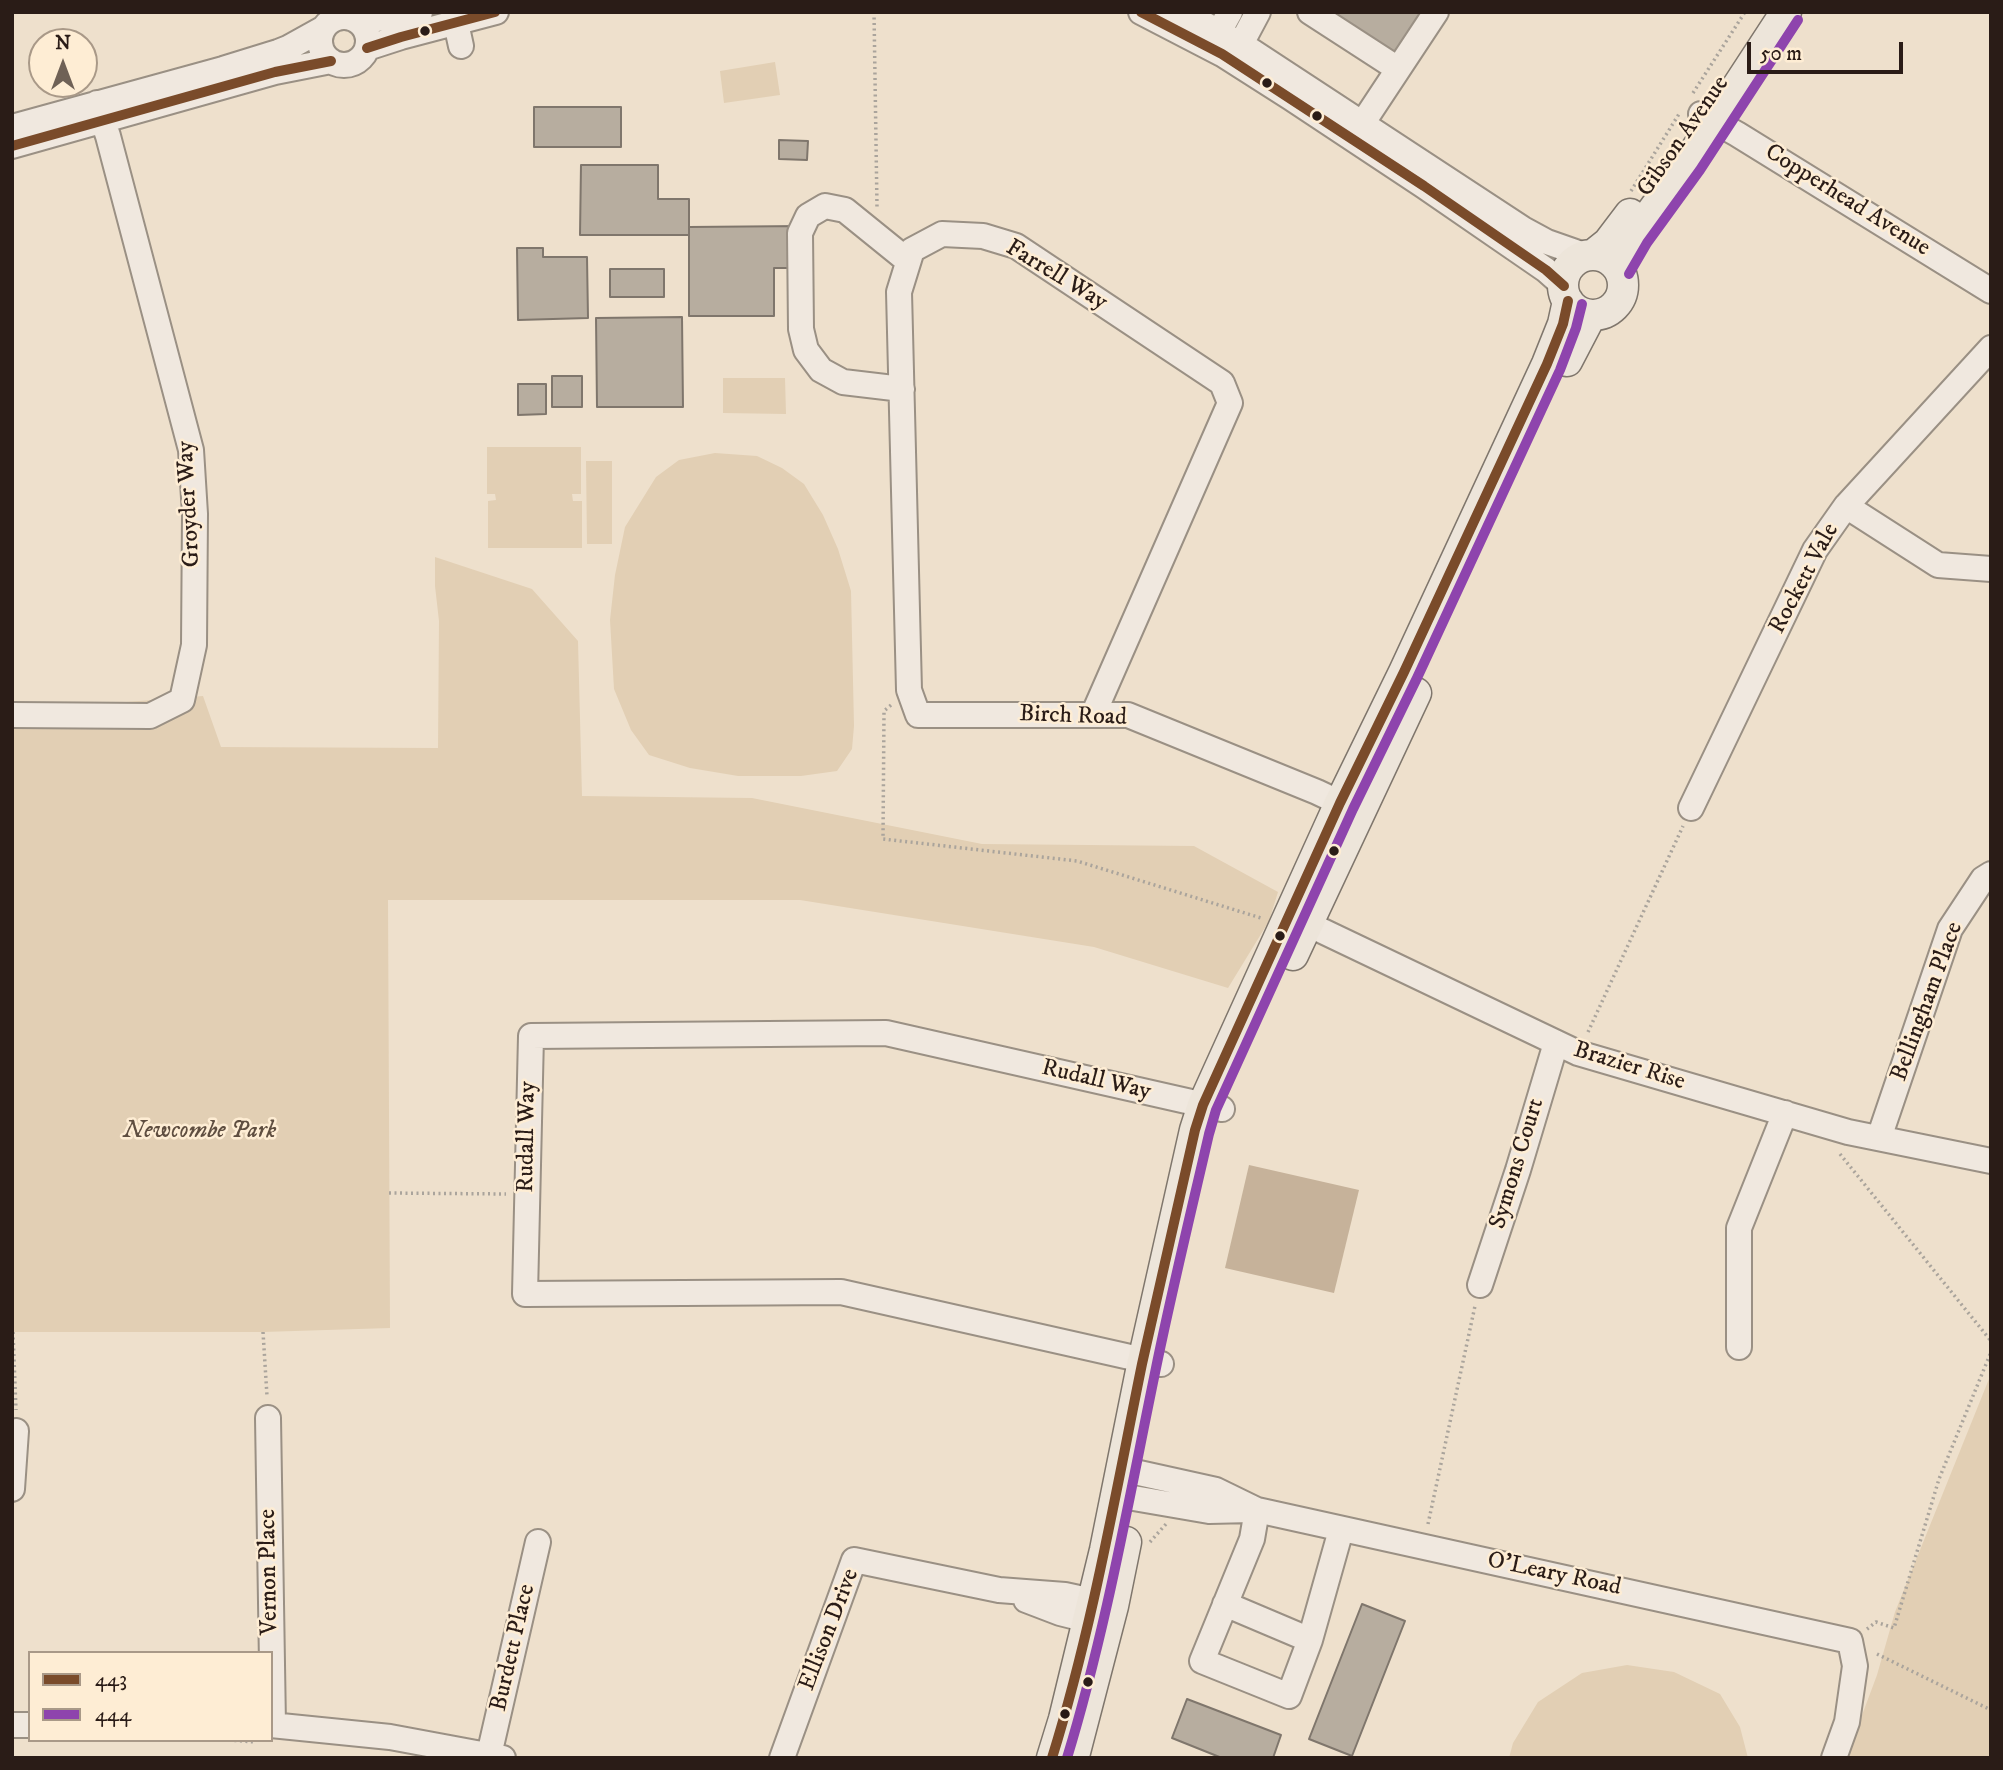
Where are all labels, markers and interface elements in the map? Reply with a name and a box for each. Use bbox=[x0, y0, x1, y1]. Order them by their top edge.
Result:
unlabelled marker bbox=[418, 24, 432, 38]
north arrow bbox=[28, 28, 98, 98]
scale bar bbox=[1751, 28, 1907, 72]
text: N bbox=[55, 32, 71, 55]
text: 50 m bbox=[1760, 41, 1802, 67]
street label: Gibson Avenue bbox=[1632, 71, 1736, 203]
unlabelled marker bbox=[1260, 76, 1274, 90]
unlabelled marker bbox=[1310, 109, 1324, 123]
street label: Copperhead Avenue bbox=[1759, 139, 1935, 263]
street label: Farrell Way bbox=[1000, 234, 1112, 318]
street label: Groyder Way bbox=[172, 440, 208, 568]
street label: Rockett Vale bbox=[1764, 519, 1846, 639]
street label: Birch Road bbox=[1019, 701, 1127, 733]
unlabelled marker bbox=[1327, 844, 1341, 858]
street label: Bellingham Place bbox=[1886, 918, 1970, 1086]
unlabelled marker bbox=[1273, 929, 1287, 943]
street label: Brazier Rise bbox=[1570, 1036, 1688, 1098]
street label: Rudall Way bbox=[1039, 1054, 1153, 1108]
street label: Rudall Way bbox=[513, 1081, 543, 1193]
street label: Symons Court bbox=[1485, 1095, 1551, 1233]
park label: Newcombe Park bbox=[124, 1118, 276, 1146]
street label: Vernon Place bbox=[255, 1509, 285, 1635]
street label: O'Leary Road bbox=[1485, 1547, 1623, 1603]
street label: Ellison Drive bbox=[794, 1565, 866, 1695]
street label: Burdett Place bbox=[485, 1582, 543, 1714]
legend bbox=[28, 1651, 273, 1742]
text: 443 bbox=[95, 1667, 127, 1693]
unlabelled marker bbox=[1081, 1675, 1095, 1689]
text: 444 bbox=[95, 1702, 131, 1728]
unlabelled marker bbox=[1058, 1707, 1072, 1721]

